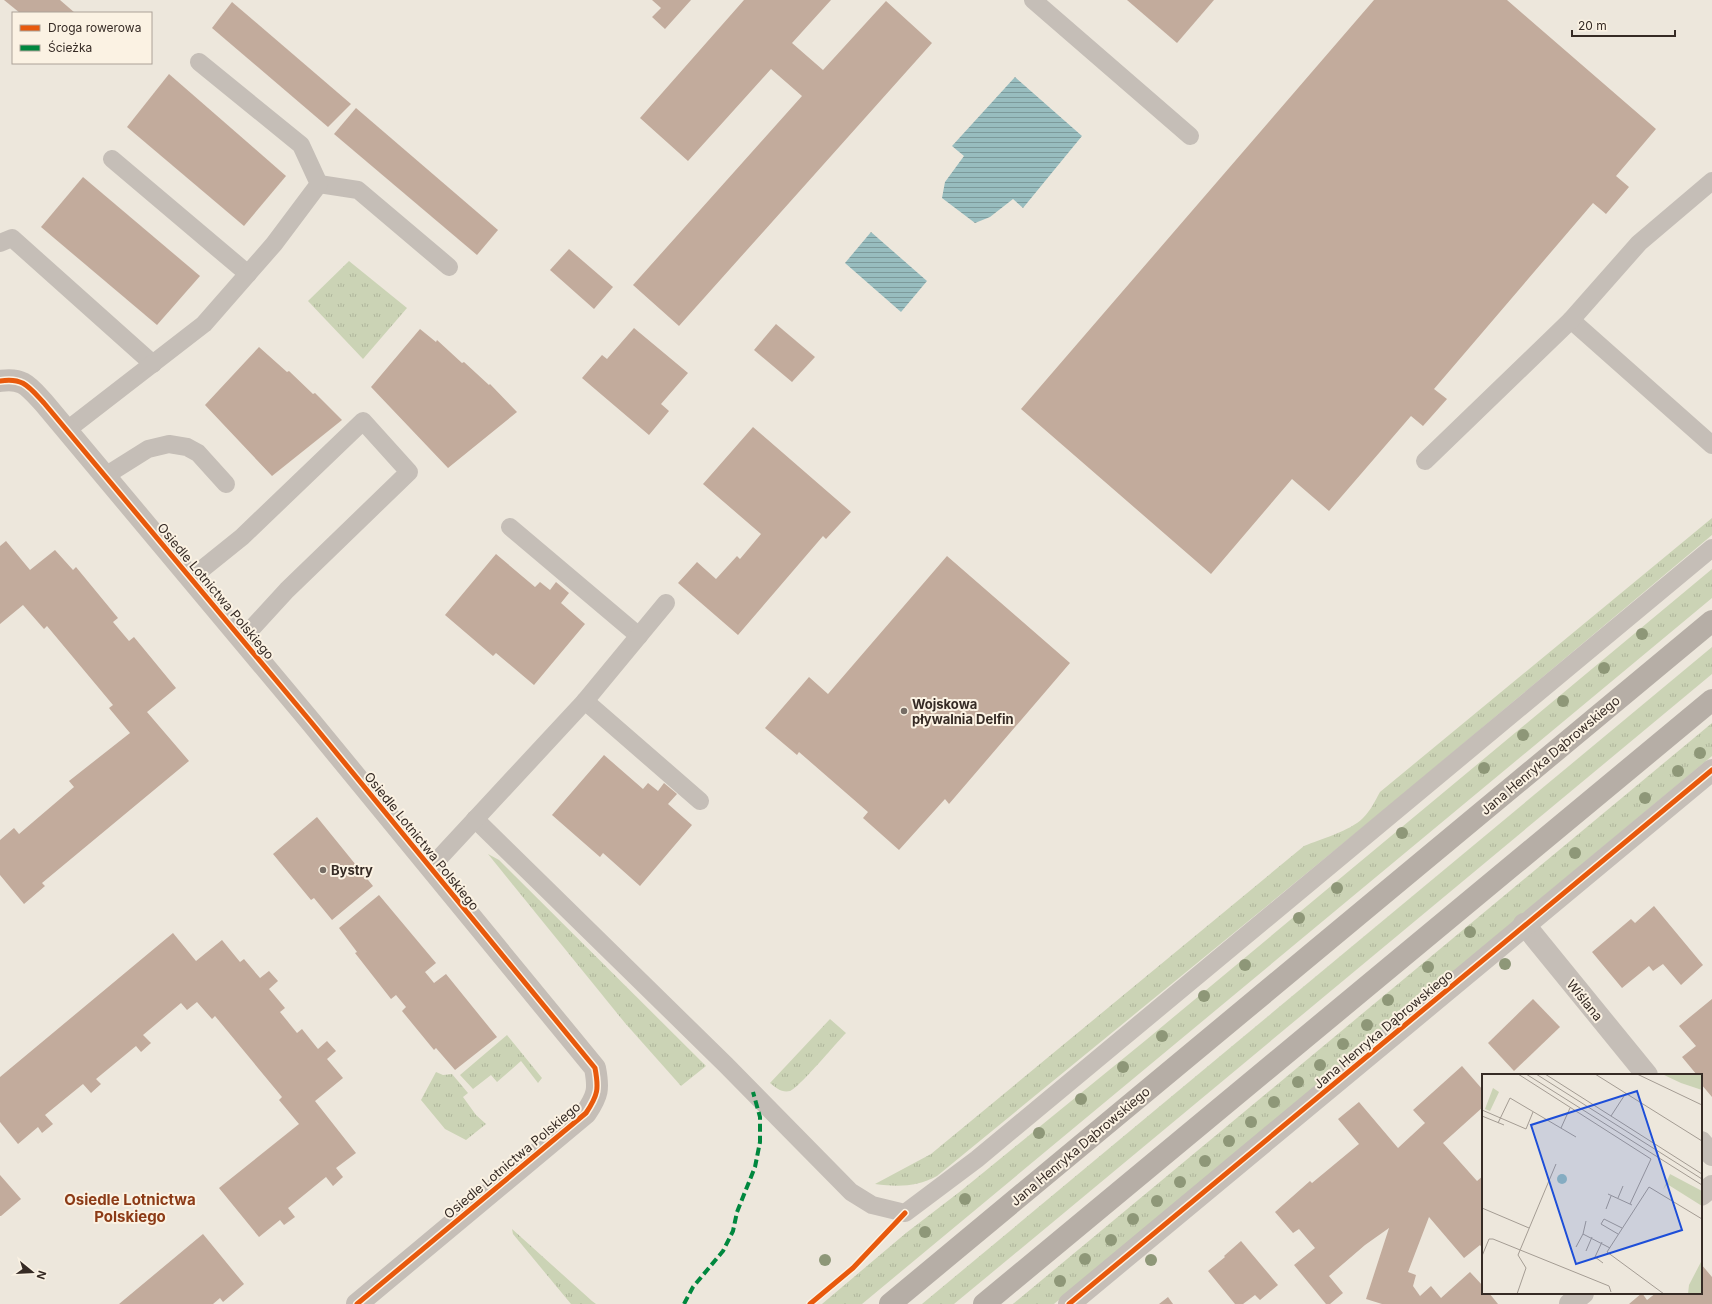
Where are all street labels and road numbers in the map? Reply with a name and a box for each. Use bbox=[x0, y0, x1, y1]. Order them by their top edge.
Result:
street label: Osiedle Lotnictwa Polskiego bbox=[154, 520, 278, 663]
street label: Jana Henryka Dąbrowskiego bbox=[1477, 692, 1623, 818]
street label: Osiedle Lotnictwa Polskiego bbox=[361, 769, 483, 914]
street label: Jana Henryka Dąbrowskiego bbox=[1310, 966, 1456, 1092]
street label: Wiślana bbox=[1564, 976, 1606, 1024]
street label: Jana Henryka Dąbrowskiego bbox=[1007, 1083, 1153, 1209]
street label: Osiedle Lotnictwa Polskiego bbox=[441, 1098, 584, 1222]

